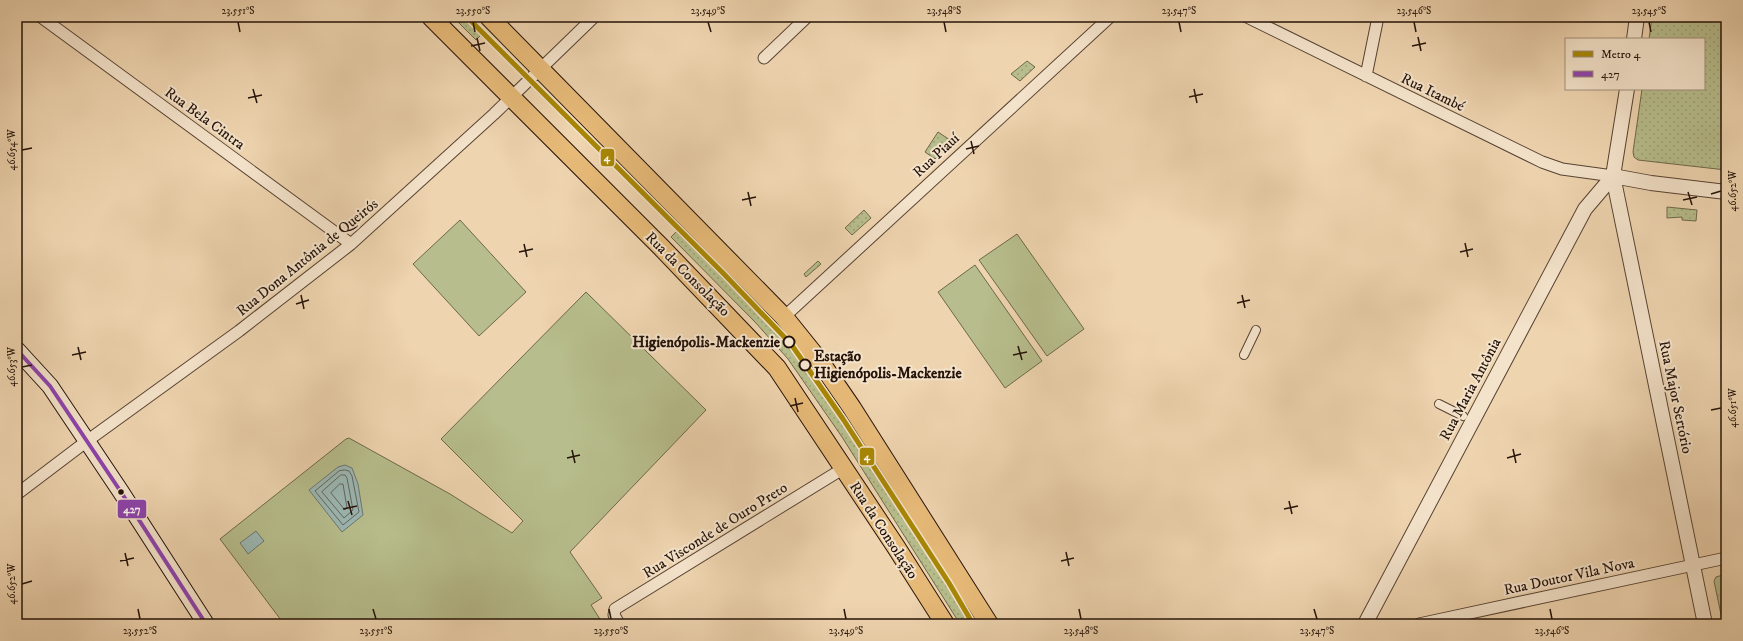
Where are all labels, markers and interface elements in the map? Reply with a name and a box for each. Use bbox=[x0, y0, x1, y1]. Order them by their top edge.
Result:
text: 23.551°S bbox=[222, 5, 254, 17]
text: 23.550°S bbox=[456, 5, 490, 17]
text: 23.549°S bbox=[691, 5, 725, 17]
text: 23.548°S bbox=[927, 5, 961, 17]
text: 23.547°S bbox=[1162, 5, 1196, 17]
text: 23.546°S bbox=[1397, 5, 1431, 17]
text: 23.545°S bbox=[1632, 5, 1666, 17]
legend bbox=[1565, 38, 1705, 90]
text: Metro 4 bbox=[1601, 47, 1641, 62]
text: 427 bbox=[1601, 67, 1620, 82]
street label: Rua Itambé bbox=[1398, 69, 1468, 116]
street label: Rua Bela Cintra bbox=[161, 83, 249, 154]
street label: Rua Piauí bbox=[909, 128, 964, 182]
text: 46.654°W bbox=[6, 129, 18, 171]
line badge: 4 bbox=[600, 148, 615, 167]
text: 4 bbox=[603, 151, 611, 165]
text: 46.652°W bbox=[1727, 170, 1739, 211]
street label: Rua Dona Antônia de Queirós bbox=[233, 194, 382, 320]
street label: Rua da Consolação bbox=[641, 228, 734, 321]
place label: Higienópolis-Mackenzie bbox=[632, 333, 781, 352]
street label: Rua Maria Antônia bbox=[1435, 334, 1506, 444]
marker: Higienópolis-Mackenzie bbox=[782, 335, 796, 349]
street label: Rua Major Sertório bbox=[1654, 339, 1697, 455]
text: 46.653°W bbox=[6, 346, 18, 387]
place label: Estação Higienópolis-Mackenzie bbox=[814, 347, 962, 383]
marker: Estação Higienópolis-Mackenzie bbox=[798, 358, 812, 372]
text: 46.651°W bbox=[1727, 387, 1739, 428]
line badge: 4 bbox=[859, 447, 875, 466]
text: 4 bbox=[863, 450, 871, 464]
street label: Rua Visconde de Ouro Preto bbox=[639, 478, 791, 583]
street label: Rua da Consolação bbox=[845, 478, 922, 583]
unlabelled marker bbox=[116, 487, 126, 497]
line badge: 427 bbox=[117, 499, 147, 519]
text: 427 bbox=[122, 503, 141, 517]
street label: Rua Doutor Vila Nova bbox=[1502, 553, 1637, 600]
text: 46.652°W bbox=[6, 563, 18, 604]
text: 23.552°S bbox=[123, 625, 157, 637]
text: 23.551°S bbox=[360, 625, 392, 637]
text: 23.550°S bbox=[594, 625, 628, 637]
text: 23.549°S bbox=[829, 625, 863, 637]
text: 23.548°S bbox=[1064, 625, 1098, 637]
text: 23.547°S bbox=[1300, 625, 1334, 637]
text: 23.546°S bbox=[1535, 625, 1569, 637]

